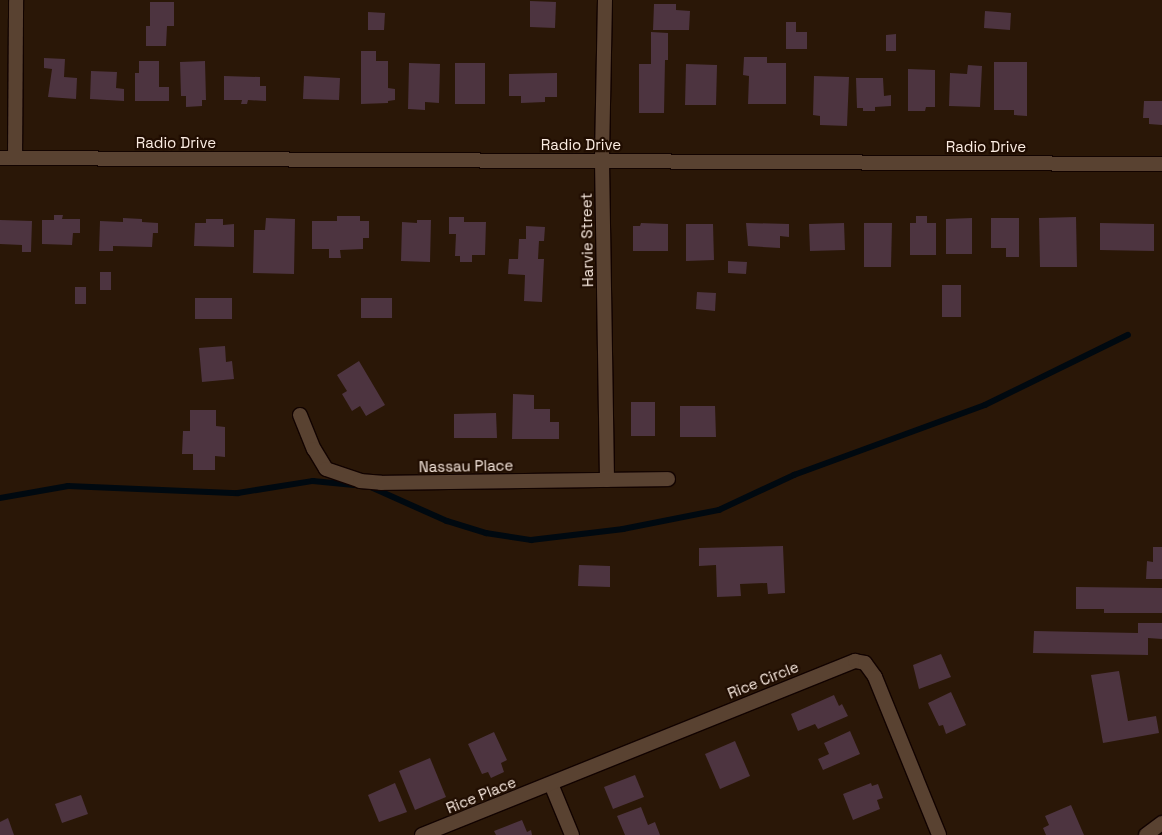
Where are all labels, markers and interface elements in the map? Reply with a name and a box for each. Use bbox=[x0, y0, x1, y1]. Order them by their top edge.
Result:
street label: Radio Drive bbox=[136, 134, 216, 152]
street label: Radio Drive bbox=[541, 136, 621, 154]
street label: Radio Drive bbox=[946, 138, 1026, 156]
street label: Harvie Street bbox=[577, 193, 597, 287]
street label: Nassau Place bbox=[418, 456, 514, 476]
street label: Rice Circle bbox=[725, 658, 801, 702]
street label: Rice Place bbox=[443, 773, 519, 817]

